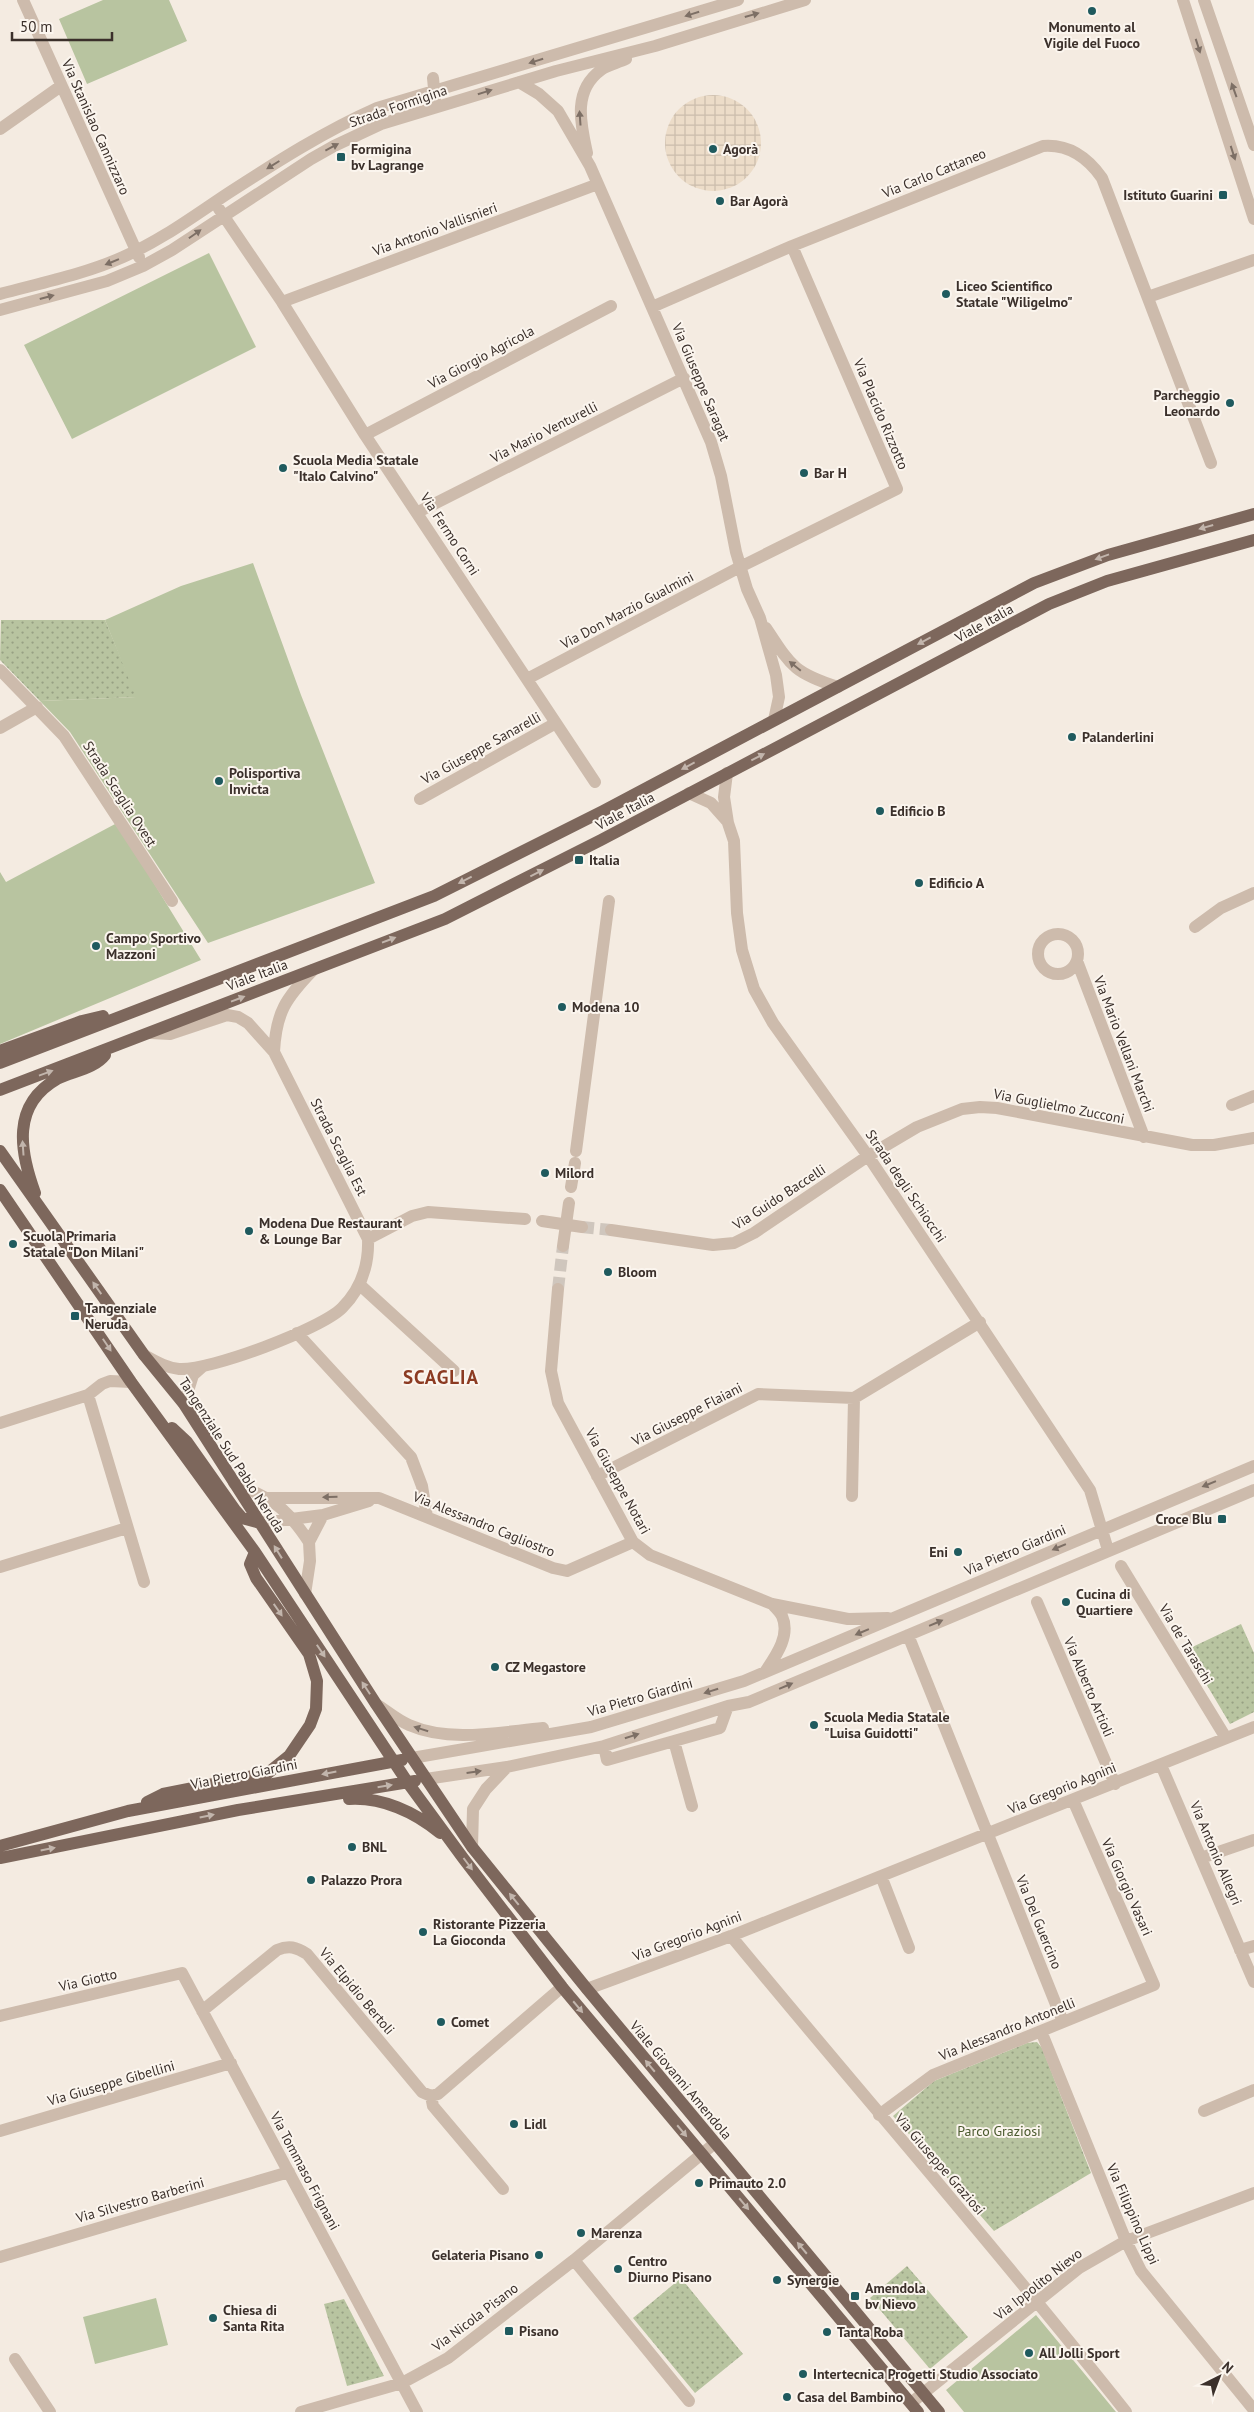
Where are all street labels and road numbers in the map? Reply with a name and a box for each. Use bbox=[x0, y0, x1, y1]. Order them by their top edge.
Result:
street label: Via Stanislao Cannizzaro bbox=[58, 55, 134, 198]
street label: Strada Formigina bbox=[347, 81, 449, 131]
street label: Via Carlo Cattaneo bbox=[879, 144, 989, 202]
street label: Via Antonio Vallisnieri bbox=[369, 198, 500, 260]
street label: Via Giuseppe Saragat bbox=[668, 319, 734, 444]
street label: Via Giorgio Agricola bbox=[424, 321, 537, 393]
street label: Via Placido Rizzotto bbox=[849, 355, 912, 472]
street label: Via Mario Venturelli bbox=[487, 397, 601, 467]
street label: Via Fermo Corni bbox=[416, 488, 483, 579]
street label: Via Don Marzio Gualmini bbox=[556, 567, 697, 653]
street label: Viale Italia bbox=[951, 600, 1016, 647]
street label: Via Giuseppe Sanarelli bbox=[417, 708, 544, 789]
street label: Strada Scaglia Ovest bbox=[79, 738, 161, 850]
street label: Viale Italia bbox=[592, 788, 658, 834]
street label: Viale Italia bbox=[223, 955, 290, 995]
street label: Via Mario Vellani Marchi bbox=[1089, 972, 1158, 1115]
street label: Via Guglielmo Zucconi bbox=[991, 1084, 1126, 1128]
street label: Strada Scaglia Est bbox=[307, 1095, 371, 1199]
street label: Strada degli Schiocchi bbox=[862, 1126, 950, 1246]
street label: Via Guido Baccelli bbox=[728, 1160, 829, 1234]
street label: Tangenziale Sud Pablo Neruda bbox=[175, 1374, 289, 1536]
street label: Via Giuseppe Flaiani bbox=[628, 1378, 745, 1450]
street label: Via Giuseppe Notari bbox=[581, 1424, 655, 1537]
street label: Via Alessandro Cagliostro bbox=[409, 1487, 558, 1561]
street label: Via Pietro Giardini bbox=[961, 1521, 1068, 1580]
street label: Via de' Taraschi bbox=[1154, 1600, 1217, 1687]
street label: Via Alberto Artioli bbox=[1059, 1633, 1118, 1740]
street label: Via Pietro Giardini bbox=[584, 1673, 695, 1721]
street label: Via Pietro Giardini bbox=[188, 1755, 299, 1793]
street label: Via Gregorio Agnini bbox=[1004, 1758, 1119, 1818]
street label: Via Antonio Allegri bbox=[1186, 1797, 1246, 1908]
street label: Via Giorgio Vasari bbox=[1097, 1835, 1156, 1938]
street label: Via Del Guercino bbox=[1012, 1871, 1066, 1972]
street label: Via Gregorio Agnini bbox=[629, 1907, 744, 1965]
street label: Via Elpidio Bertoli bbox=[315, 1943, 399, 2038]
street label: Via Giotto bbox=[56, 1965, 119, 1996]
street label: Via Alessandro Antonelli bbox=[935, 1993, 1078, 2065]
street label: Viale Giovanni Amendola bbox=[625, 2016, 736, 2143]
street label: Via Giuseppe Gibellini bbox=[44, 2056, 177, 2110]
street label: Via Tommaso Frignani bbox=[266, 2108, 344, 2233]
street label: Via Giuseppe Graziosi bbox=[890, 2109, 989, 2218]
street label: Via Filippino Lippi bbox=[1102, 2160, 1163, 2267]
street label: Via Silvestro Barberini bbox=[73, 2173, 206, 2227]
street label: Via Ippolito Nievo bbox=[990, 2244, 1086, 2325]
street label: Via Nicola Pisano bbox=[427, 2279, 522, 2356]

